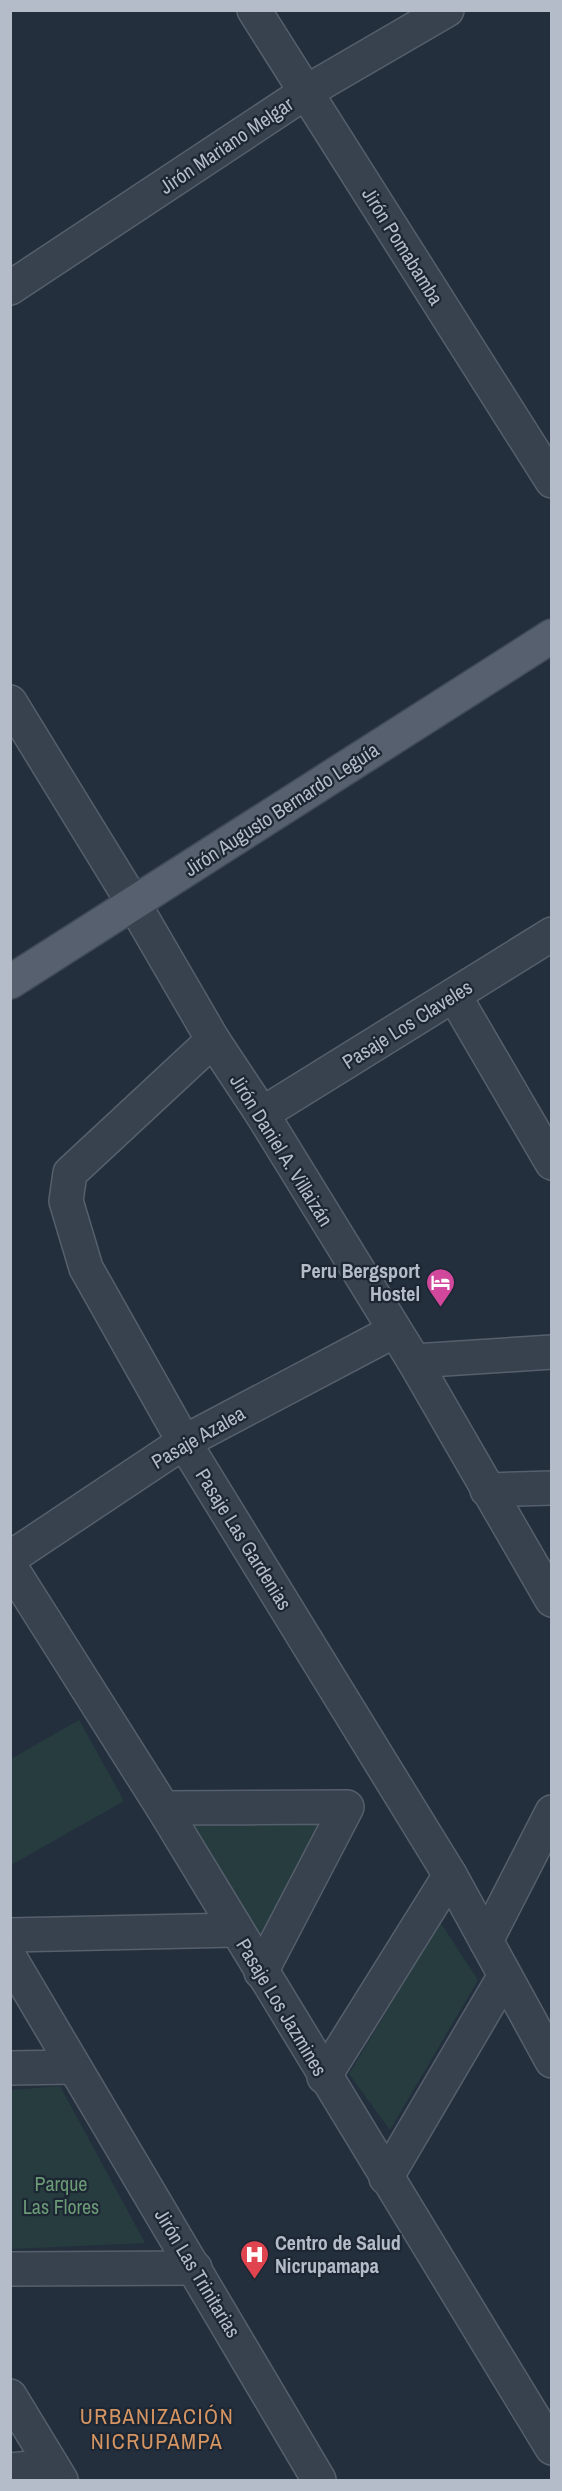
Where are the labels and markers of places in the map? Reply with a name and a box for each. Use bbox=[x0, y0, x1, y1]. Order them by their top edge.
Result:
place label: Peru Bergsport Hostel bbox=[301, 1257, 421, 1307]
hotel icon: Peru Bergsport Hostel bbox=[425, 1266, 457, 1308]
place label: Centro de Salud Nicrupamapa bbox=[275, 2229, 401, 2279]
hospital icon: Centro de Salud Nicrupamapa bbox=[238, 2238, 270, 2280]

